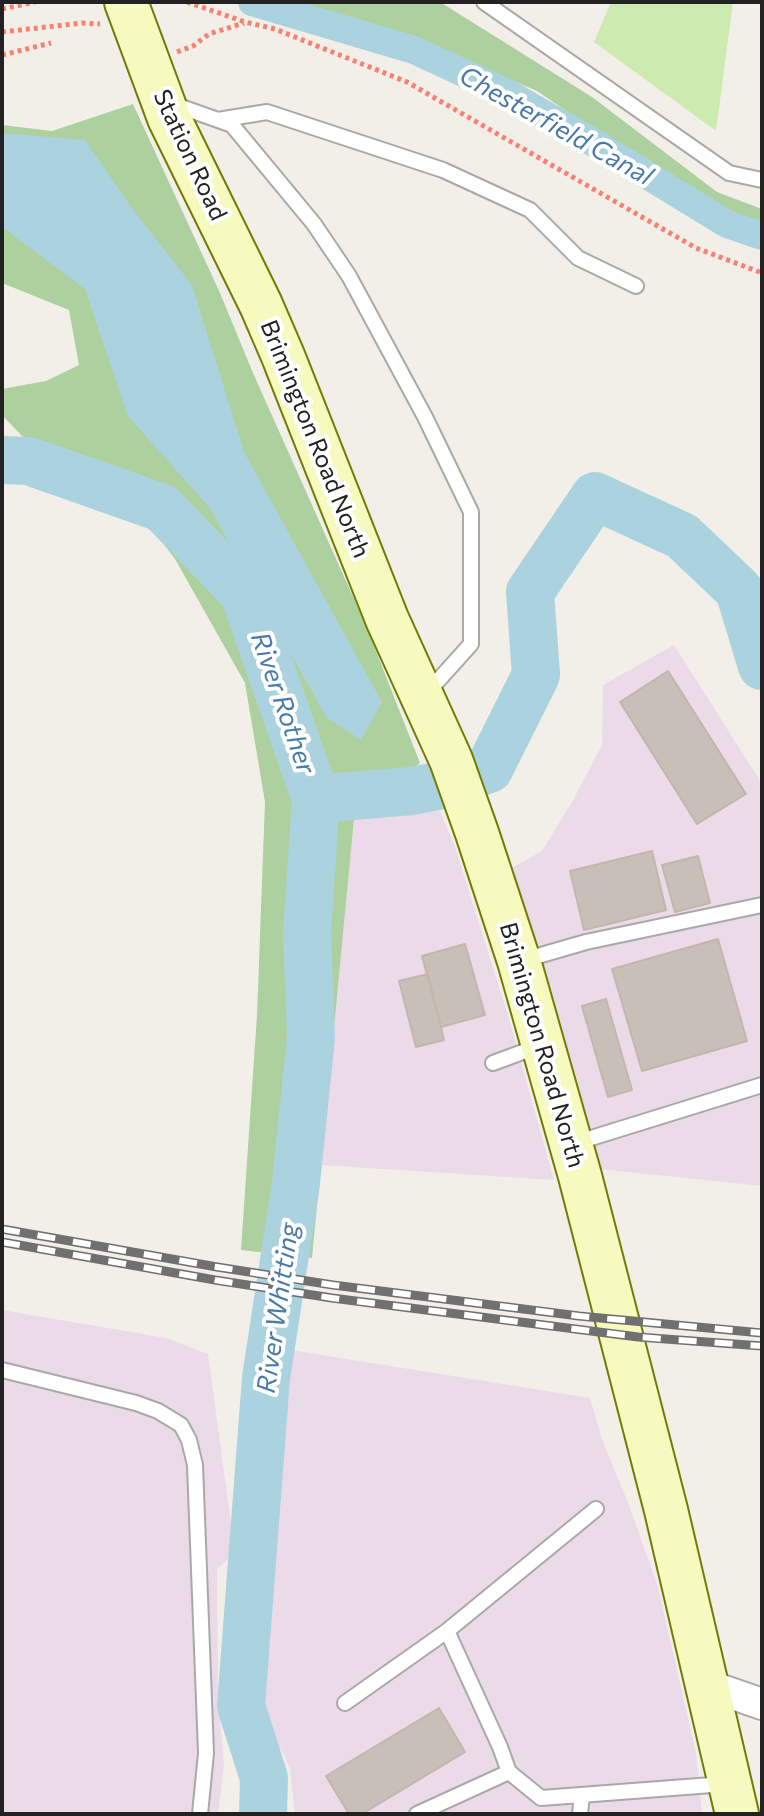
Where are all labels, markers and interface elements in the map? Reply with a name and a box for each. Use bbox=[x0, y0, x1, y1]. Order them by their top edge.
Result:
water label: Chesterfield Canal bbox=[454, 60, 658, 192]
street label: Station Road bbox=[147, 85, 233, 225]
street label: Brimington Road North bbox=[254, 316, 376, 562]
water label: River Rother bbox=[244, 628, 322, 778]
street label: Brimington Road North bbox=[493, 919, 591, 1171]
water label: River Whitting bbox=[251, 1221, 305, 1395]

